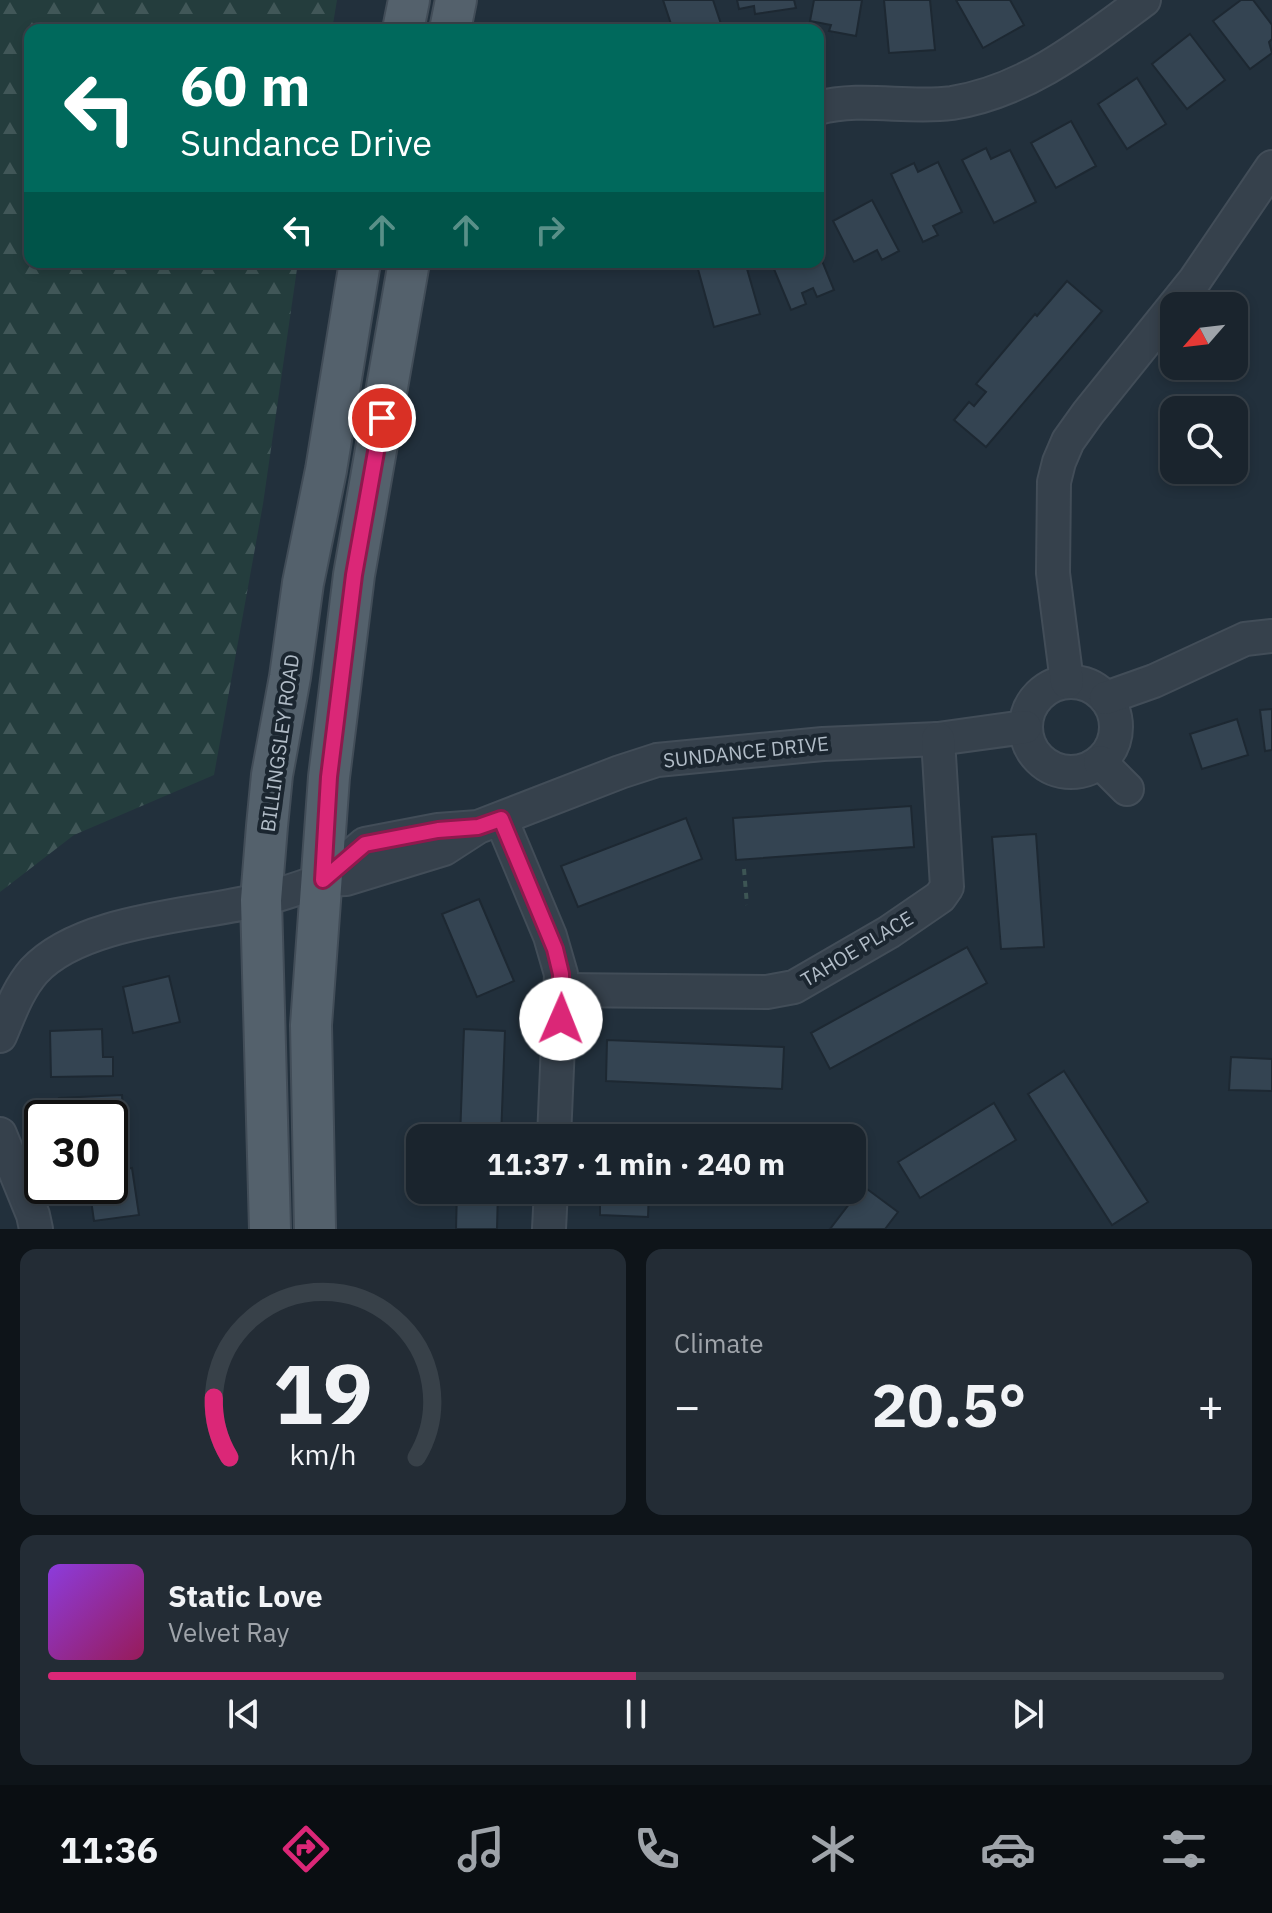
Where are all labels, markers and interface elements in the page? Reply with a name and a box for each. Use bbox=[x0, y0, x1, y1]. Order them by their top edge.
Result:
text: 60 m bbox=[180, 49, 310, 121]
icon: left bbox=[48, 56, 152, 160]
text: Sundance Drive bbox=[180, 119, 432, 166]
icon: left bbox=[276, 208, 320, 252]
icon: ahead bbox=[360, 208, 404, 252]
icon: ahead bbox=[444, 208, 488, 252]
icon: right bbox=[528, 208, 572, 252]
north arrow bbox=[1160, 292, 1248, 380]
map controls bbox=[1160, 292, 1248, 484]
pin bbox=[348, 384, 416, 452]
icon: arrive bbox=[360, 396, 404, 440]
button: search bbox=[1160, 396, 1248, 484]
street label: BILLINGSLEY ROAD bbox=[254, 652, 305, 834]
street label: SUNDANCE DRIVE bbox=[662, 729, 830, 774]
street label: TAHOE PLACE bbox=[795, 904, 918, 993]
position arrow bbox=[519, 977, 603, 1061]
speed limit sign: 30 bbox=[24, 1100, 128, 1204]
text: 11:37 · 1 min · 240 m bbox=[487, 1144, 785, 1183]
text: Climate bbox=[674, 1326, 764, 1360]
text: 19 bbox=[273, 1339, 373, 1447]
text: 20.5° bbox=[872, 1365, 1026, 1444]
text: − bbox=[674, 1377, 700, 1434]
text: + bbox=[1198, 1377, 1224, 1434]
text: km/h bbox=[289, 1436, 357, 1473]
text: Static Love bbox=[168, 1576, 323, 1615]
text: Velvet Ray bbox=[168, 1615, 289, 1649]
icon: previous bbox=[222, 1692, 266, 1736]
icon: pause bbox=[614, 1692, 658, 1736]
icon: next bbox=[1006, 1692, 1050, 1736]
icon: directions bbox=[278, 1821, 334, 1877]
icon: music bbox=[453, 1821, 509, 1877]
icon: phone bbox=[629, 1821, 685, 1877]
icon: climate bbox=[805, 1821, 861, 1877]
icon: car bbox=[980, 1821, 1036, 1877]
icon: filters bbox=[1156, 1821, 1212, 1877]
text: 11:36 bbox=[60, 1826, 158, 1873]

